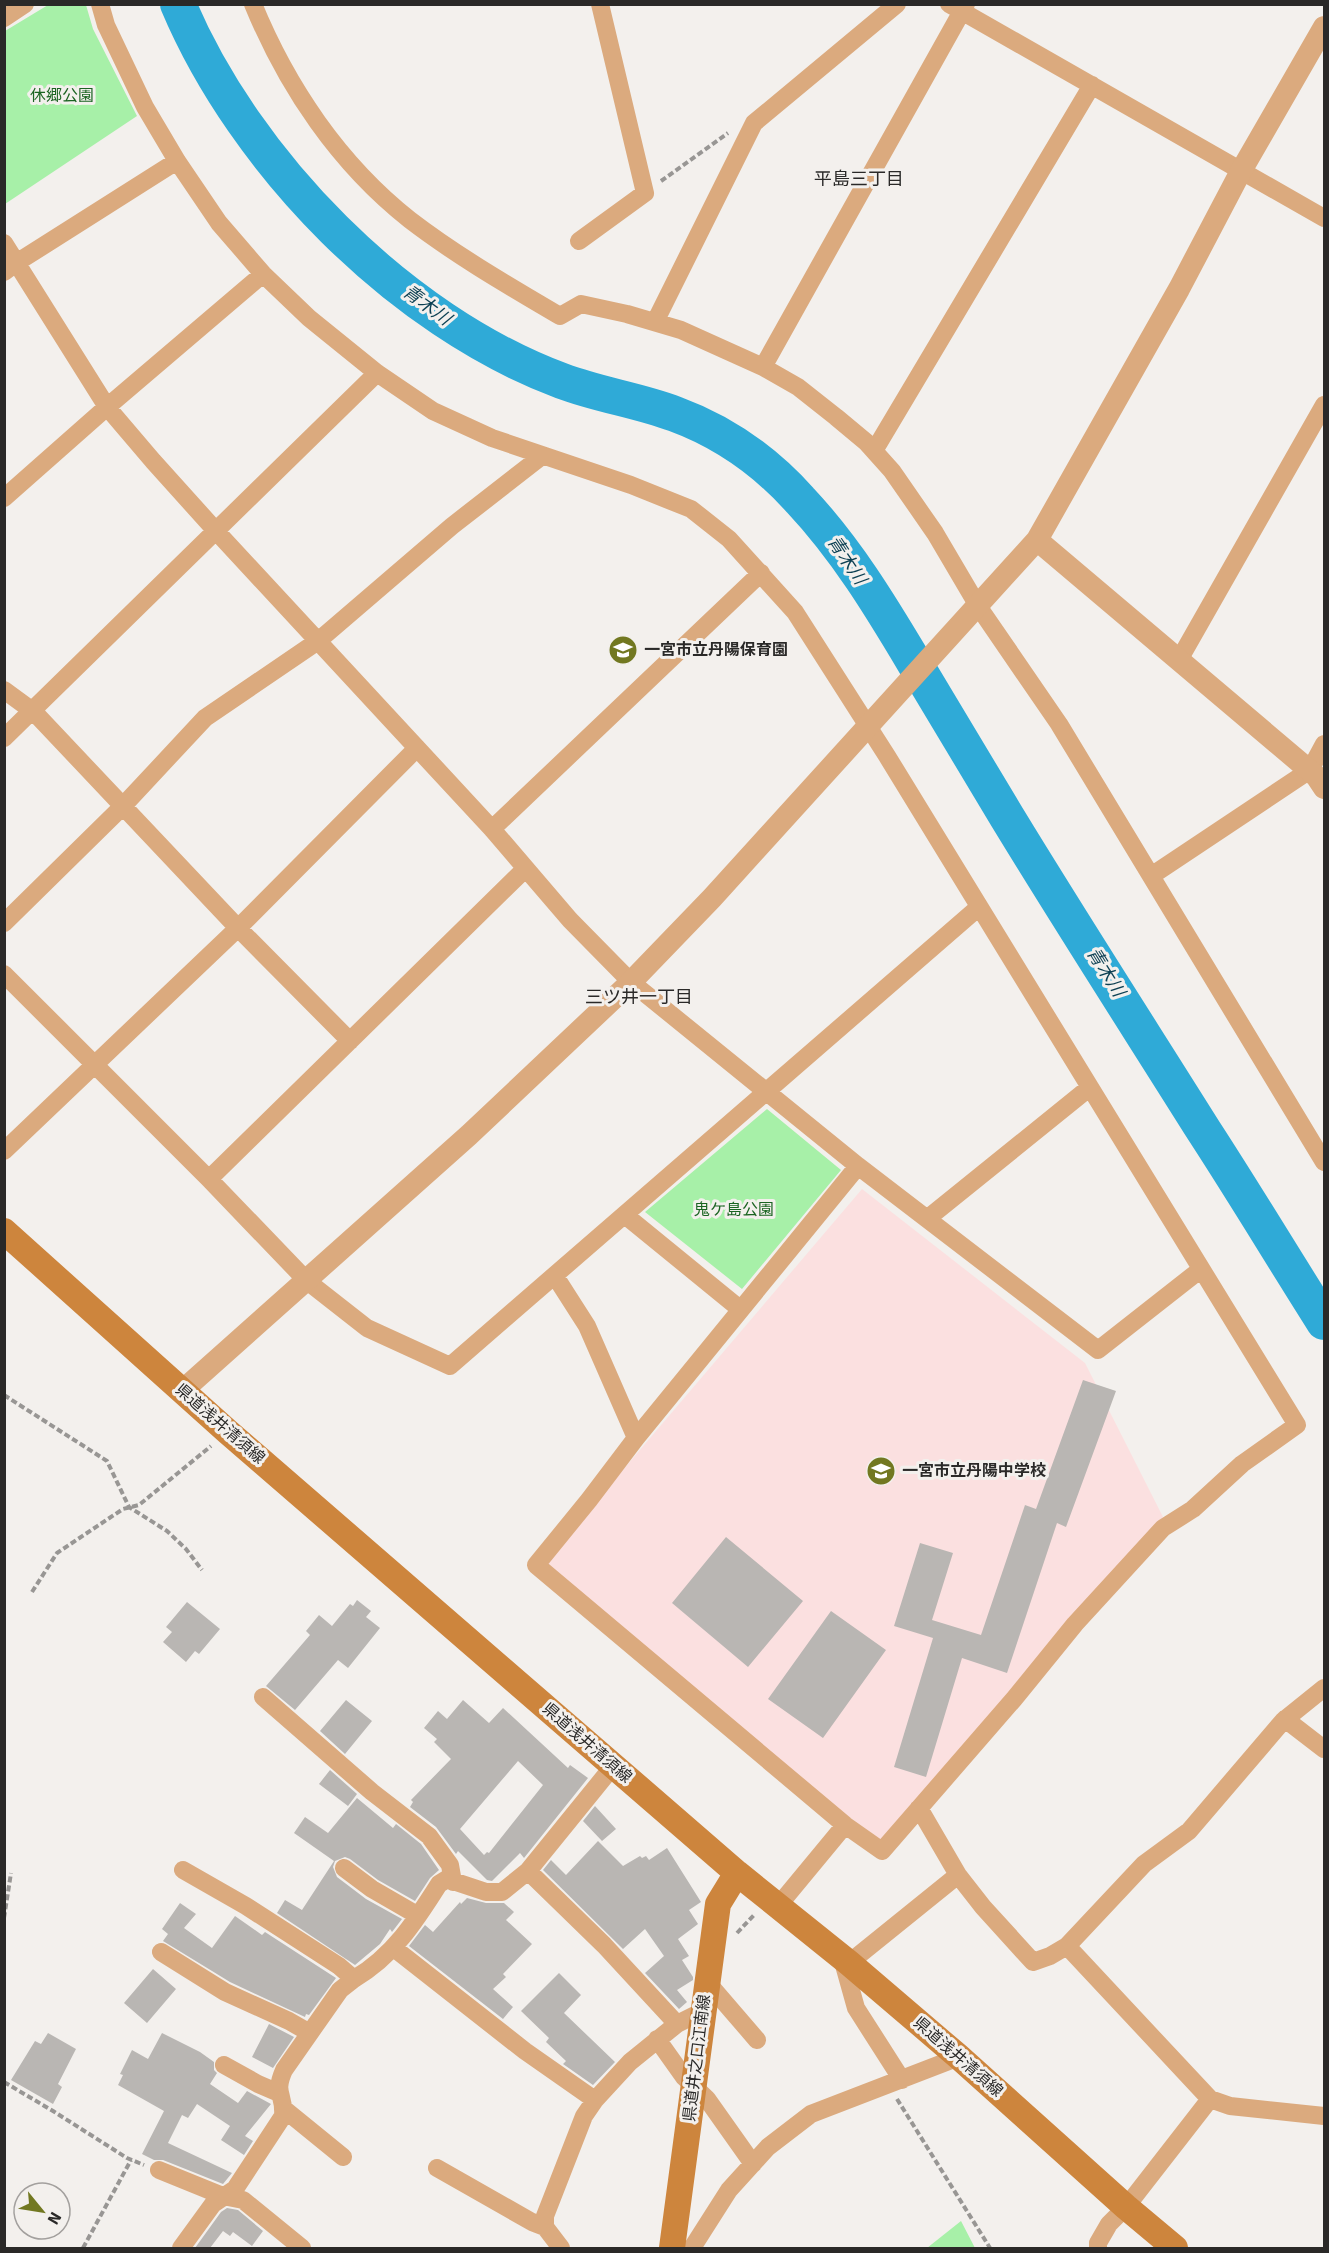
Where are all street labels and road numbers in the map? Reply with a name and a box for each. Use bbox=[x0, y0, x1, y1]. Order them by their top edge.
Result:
street label: 県道浅井清須線 bbox=[171, 1380, 269, 1468]
street label: 県道浅井清須線 bbox=[538, 1699, 636, 1787]
street label: 県道井之口江南線 bbox=[679, 1993, 715, 2123]
street label: 県道浅井清須線 bbox=[909, 2013, 1007, 2101]

